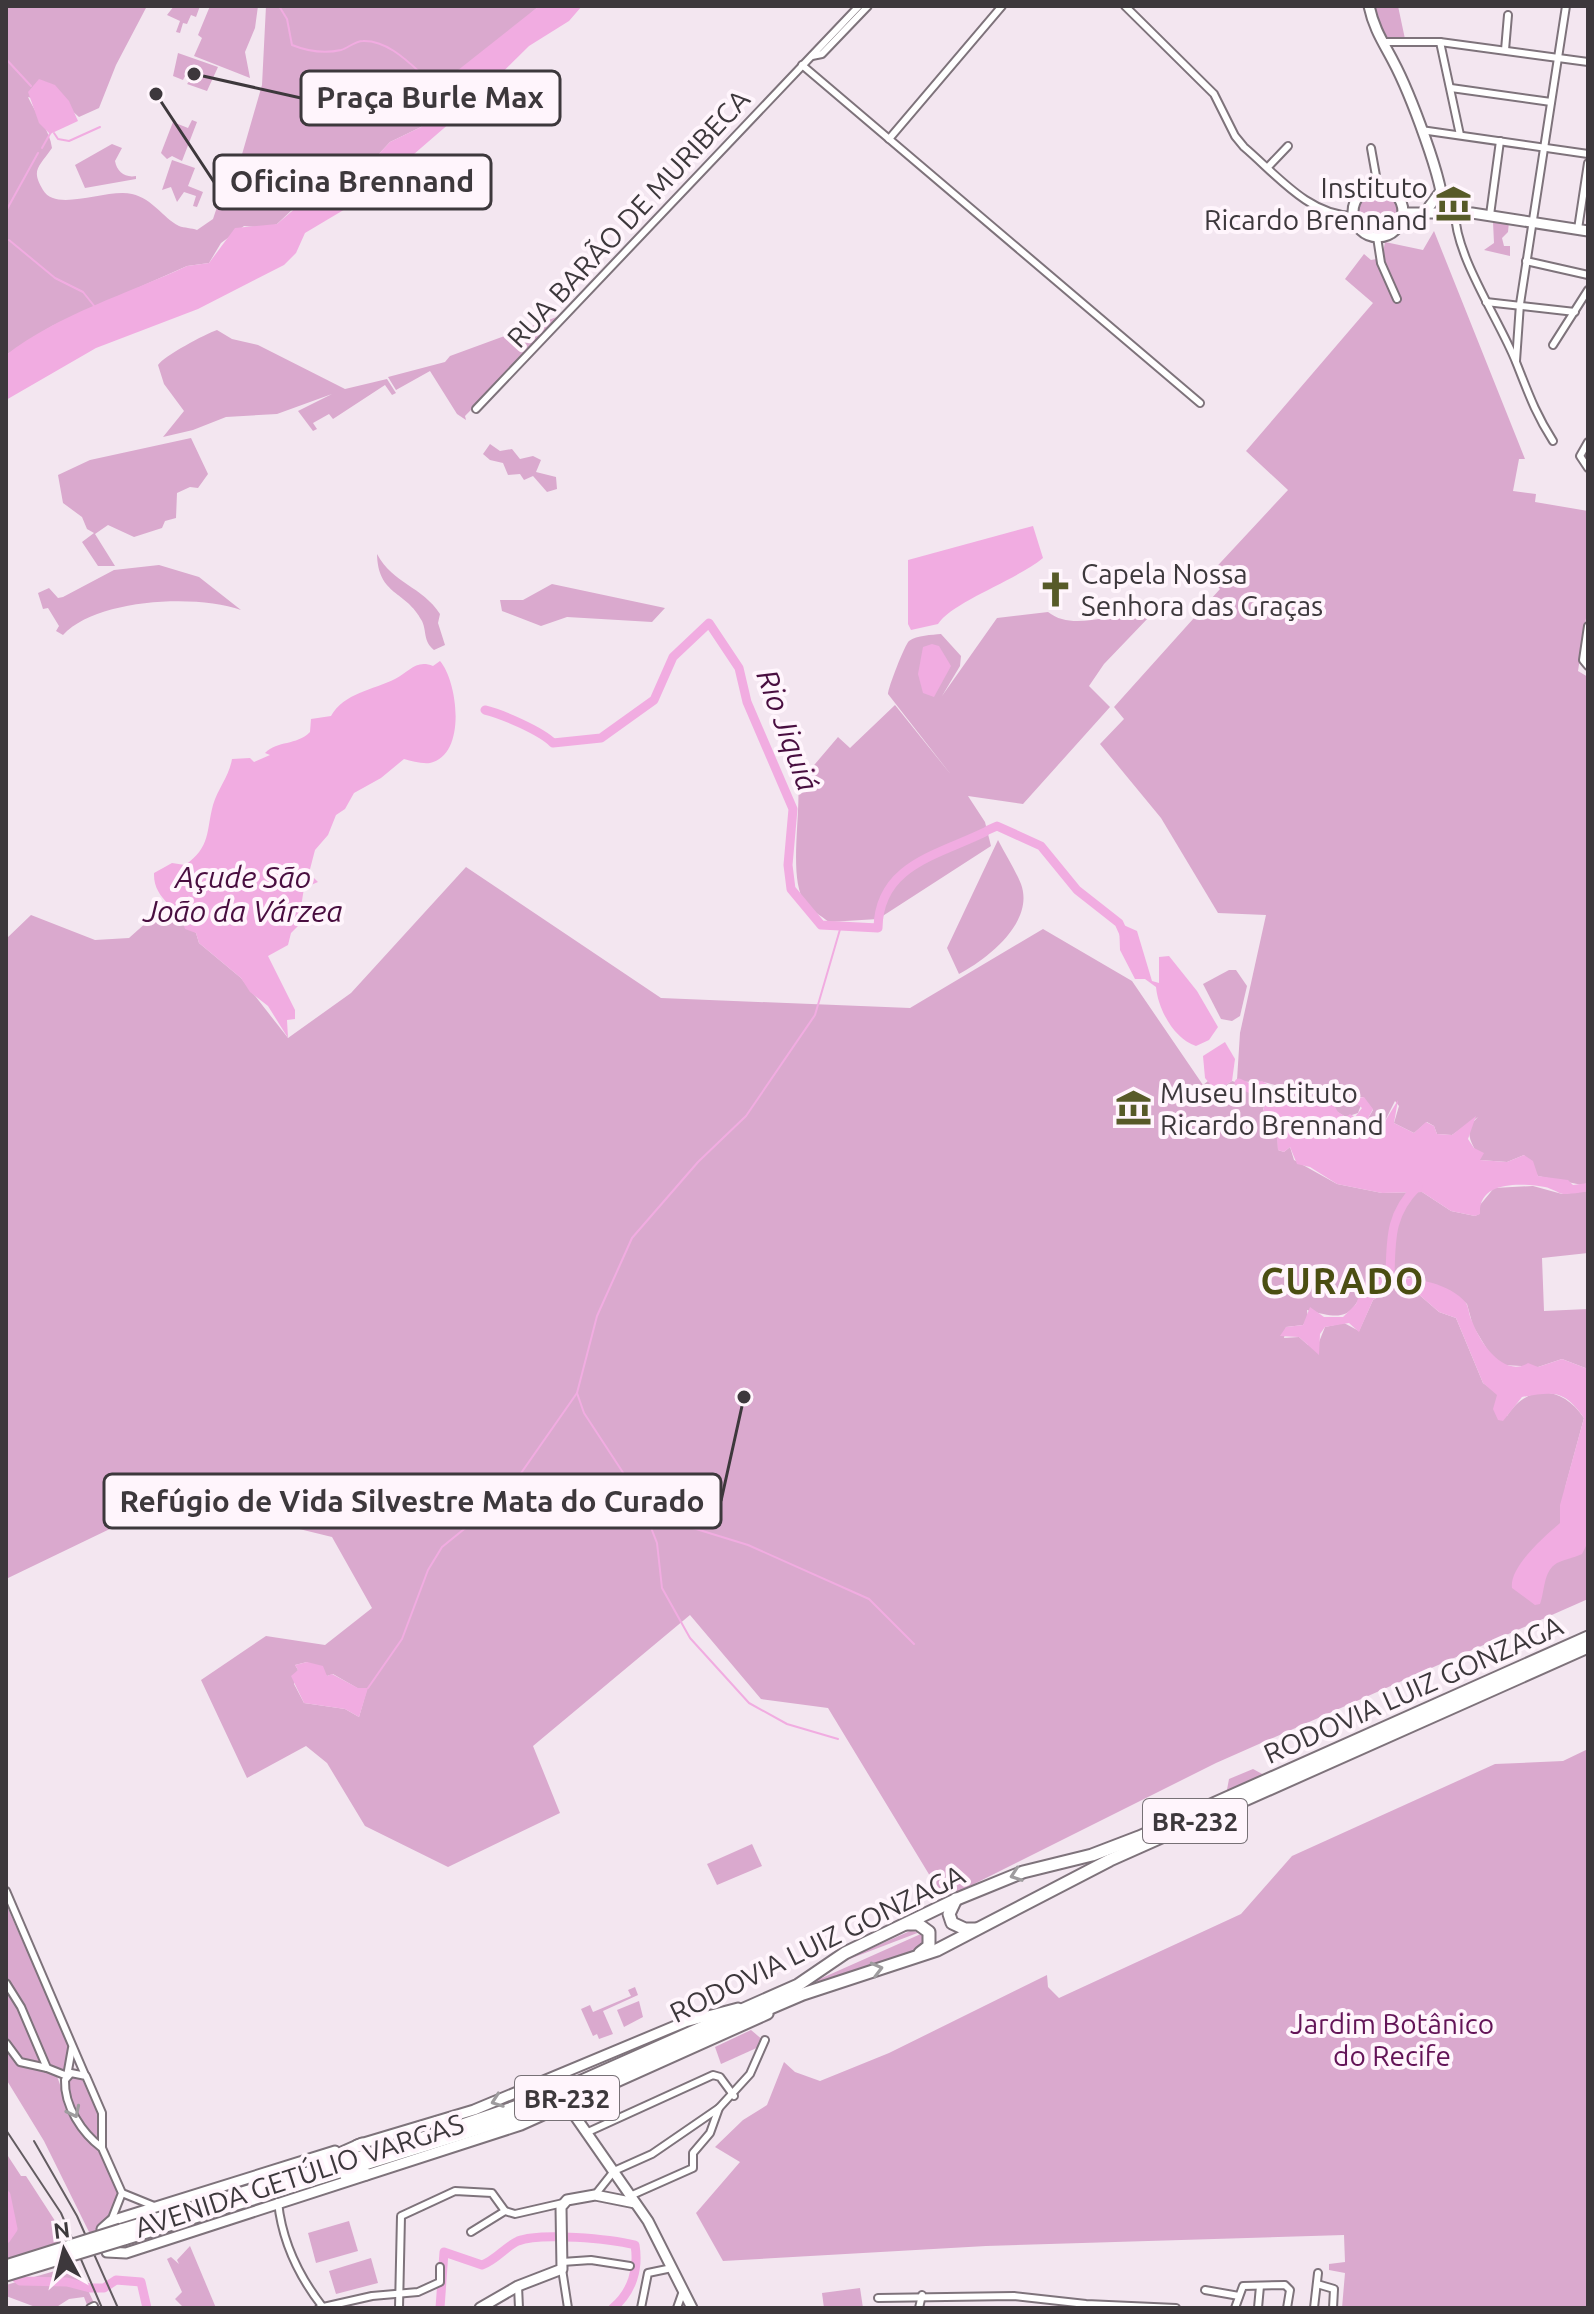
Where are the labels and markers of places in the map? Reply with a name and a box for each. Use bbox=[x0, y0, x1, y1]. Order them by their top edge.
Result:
callout: Praça Burle Max bbox=[301, 71, 560, 125]
callout: Oficina Brennand bbox=[214, 155, 491, 209]
place label: Instituto Ricardo Brennand bbox=[1204, 172, 1428, 235]
museum icon: Instituto Ricardo Brennand bbox=[1435, 184, 1473, 222]
place label: Capela Nossa Senhora das Graças bbox=[1081, 558, 1323, 621]
church icon: Capela Nossa Senhora das Graças bbox=[1036, 570, 1074, 608]
place label: Museu Instituto Ricardo Brennand bbox=[1160, 1077, 1384, 1140]
museum icon: Museu Instituto Ricardo Brennand bbox=[1115, 1089, 1153, 1127]
callout: Refúgio de Vida Silvestre Mata do Curado bbox=[104, 1474, 721, 1528]

